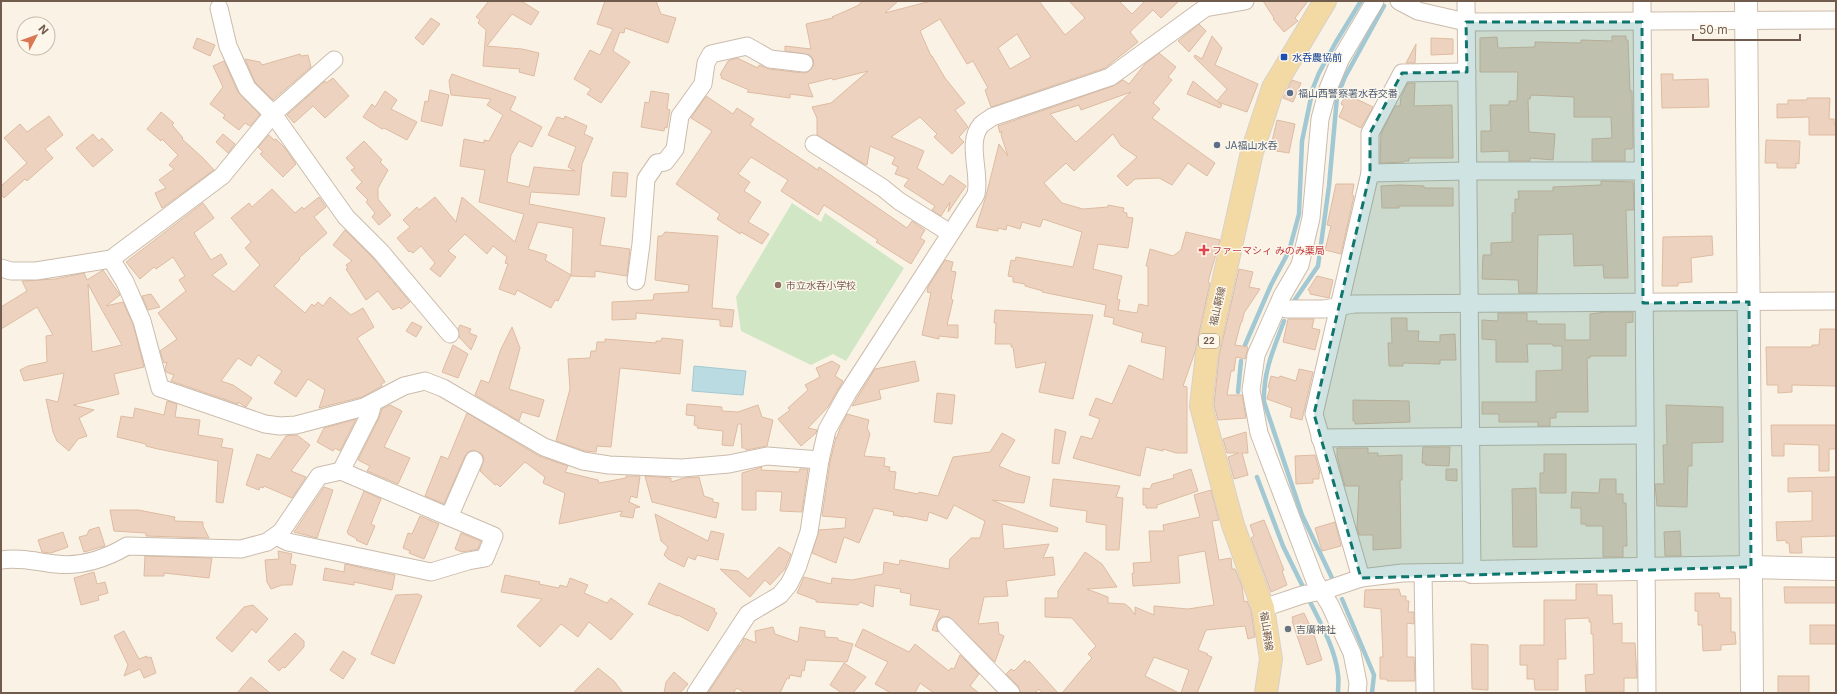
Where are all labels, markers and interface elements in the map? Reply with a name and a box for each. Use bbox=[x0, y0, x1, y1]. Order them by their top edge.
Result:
north arrow bbox=[16, 16, 56, 56]
scale bar bbox=[1693, 16, 1800, 42]
text: N bbox=[36, 22, 52, 37]
text: 50 m bbox=[1699, 22, 1728, 37]
place label: 水呑農協前 bbox=[1292, 51, 1342, 63]
marker: 水呑農協前 bbox=[1279, 52, 1289, 62]
place label: 福山西警察署水呑交番 bbox=[1298, 87, 1398, 99]
marker: 福山西警察署水呑交番 bbox=[1285, 88, 1295, 98]
place label: JA福山水呑 bbox=[1225, 139, 1277, 151]
marker: JA福山水呑 bbox=[1212, 140, 1222, 150]
place label: ファーマシィ みのみ薬局 bbox=[1212, 244, 1325, 256]
marker: ファーマシィ みのみ薬局 bbox=[1199, 245, 1209, 255]
place label: 市立水呑小学校 bbox=[786, 279, 856, 291]
marker: 市立水呑小学校 bbox=[773, 280, 783, 290]
street label: 福山鞆線 bbox=[1207, 285, 1227, 327]
road number: 22 bbox=[1199, 334, 1219, 348]
street label: 福山鞆線 bbox=[1258, 610, 1276, 652]
place label: 吉廣神社 bbox=[1296, 623, 1336, 635]
marker: 吉廣神社 bbox=[1283, 624, 1293, 634]

